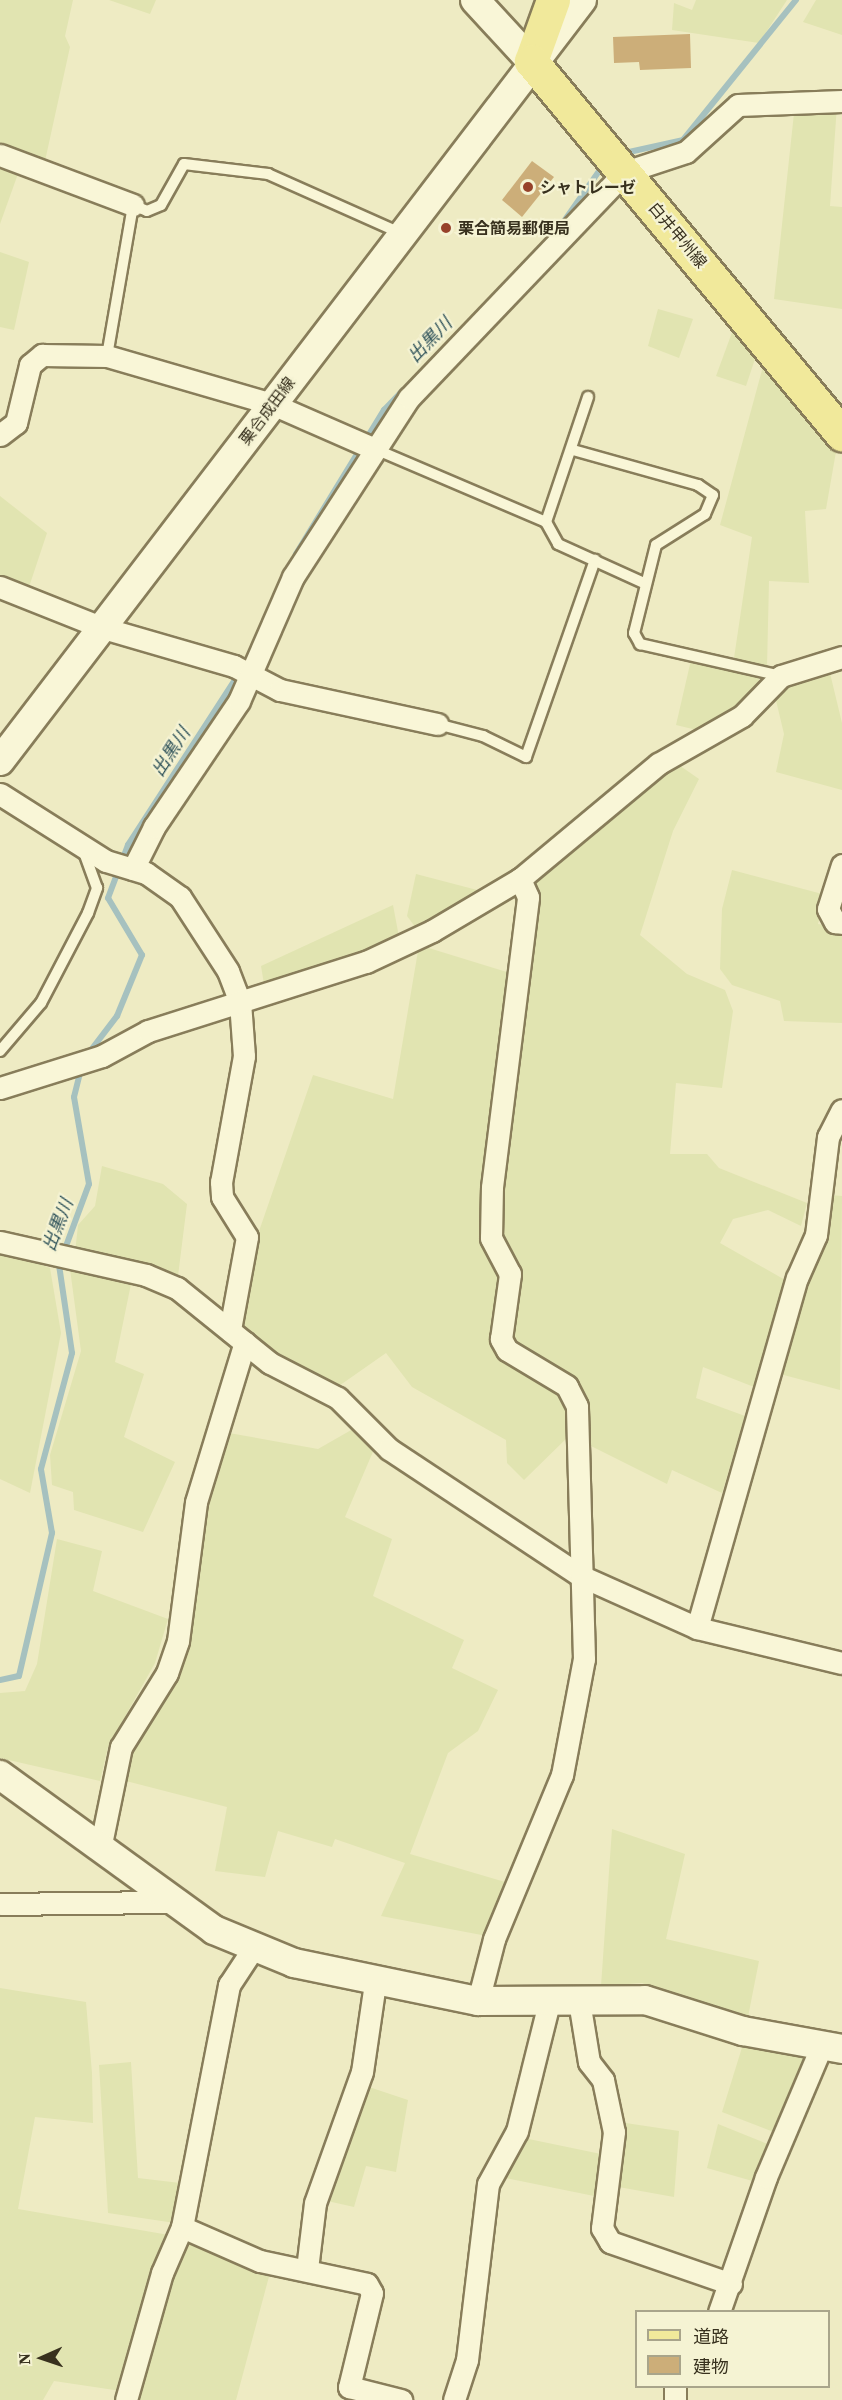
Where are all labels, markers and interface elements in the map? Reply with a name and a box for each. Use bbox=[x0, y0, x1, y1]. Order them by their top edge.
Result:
place label: シャトレーゼ bbox=[540, 177, 636, 197]
marker: シャトレーゼ bbox=[521, 180, 535, 194]
street label: 白井甲州線 bbox=[645, 198, 711, 272]
place label: 栗合簡易郵便局 bbox=[458, 218, 570, 238]
marker: 栗合簡易郵便局 bbox=[439, 221, 453, 235]
water label: 出黒川 bbox=[403, 313, 457, 367]
street label: 栗合成田線 bbox=[235, 373, 299, 449]
water label: 出黒川 bbox=[147, 723, 195, 781]
water label: 出黒川 bbox=[38, 1196, 78, 1254]
legend bbox=[635, 2310, 830, 2388]
text: 道路 bbox=[693, 2324, 729, 2349]
north arrow bbox=[12, 2328, 72, 2388]
text: N bbox=[13, 2353, 35, 2365]
text: 建物 bbox=[693, 2354, 729, 2379]

